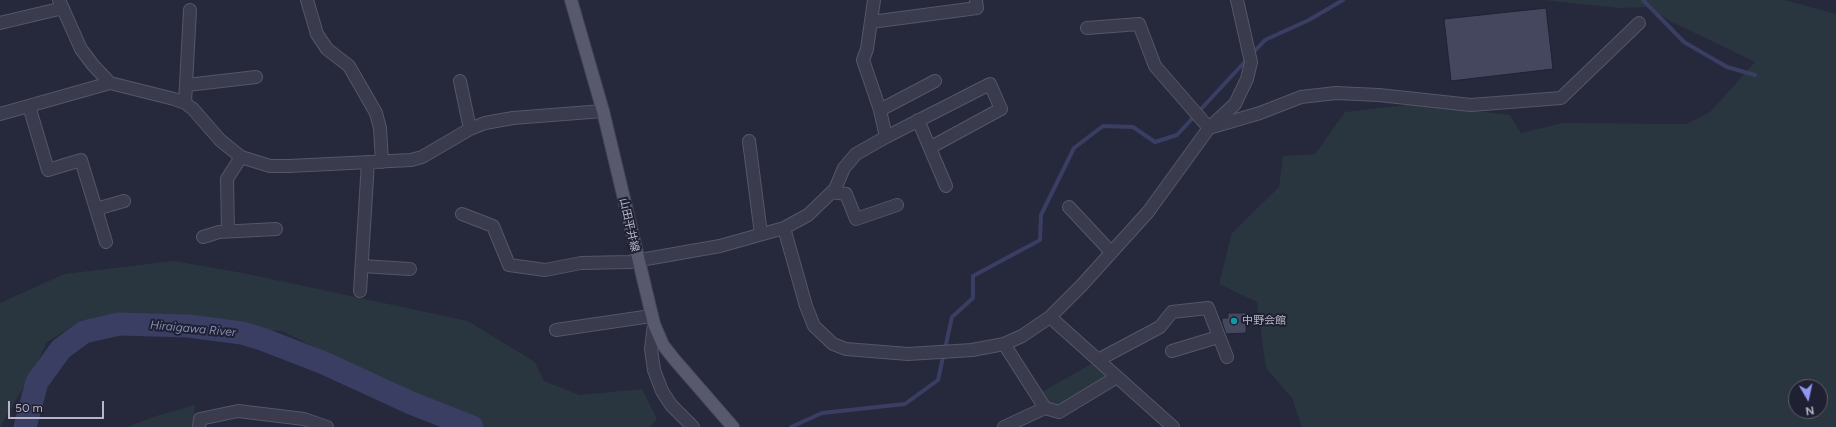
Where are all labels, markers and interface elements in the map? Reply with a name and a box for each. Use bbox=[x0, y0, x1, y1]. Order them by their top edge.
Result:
street label: 山田平井線 bbox=[616, 197, 642, 253]
place label: 中野会館 bbox=[1242, 314, 1286, 328]
marker: 中野会館 bbox=[1229, 316, 1239, 326]
water label: Hiraigawa River bbox=[149, 318, 237, 340]
north arrow bbox=[1788, 379, 1828, 419]
scale bar bbox=[10, 393, 106, 419]
text: 50 m bbox=[15, 401, 43, 415]
text: N bbox=[1805, 403, 1815, 417]

